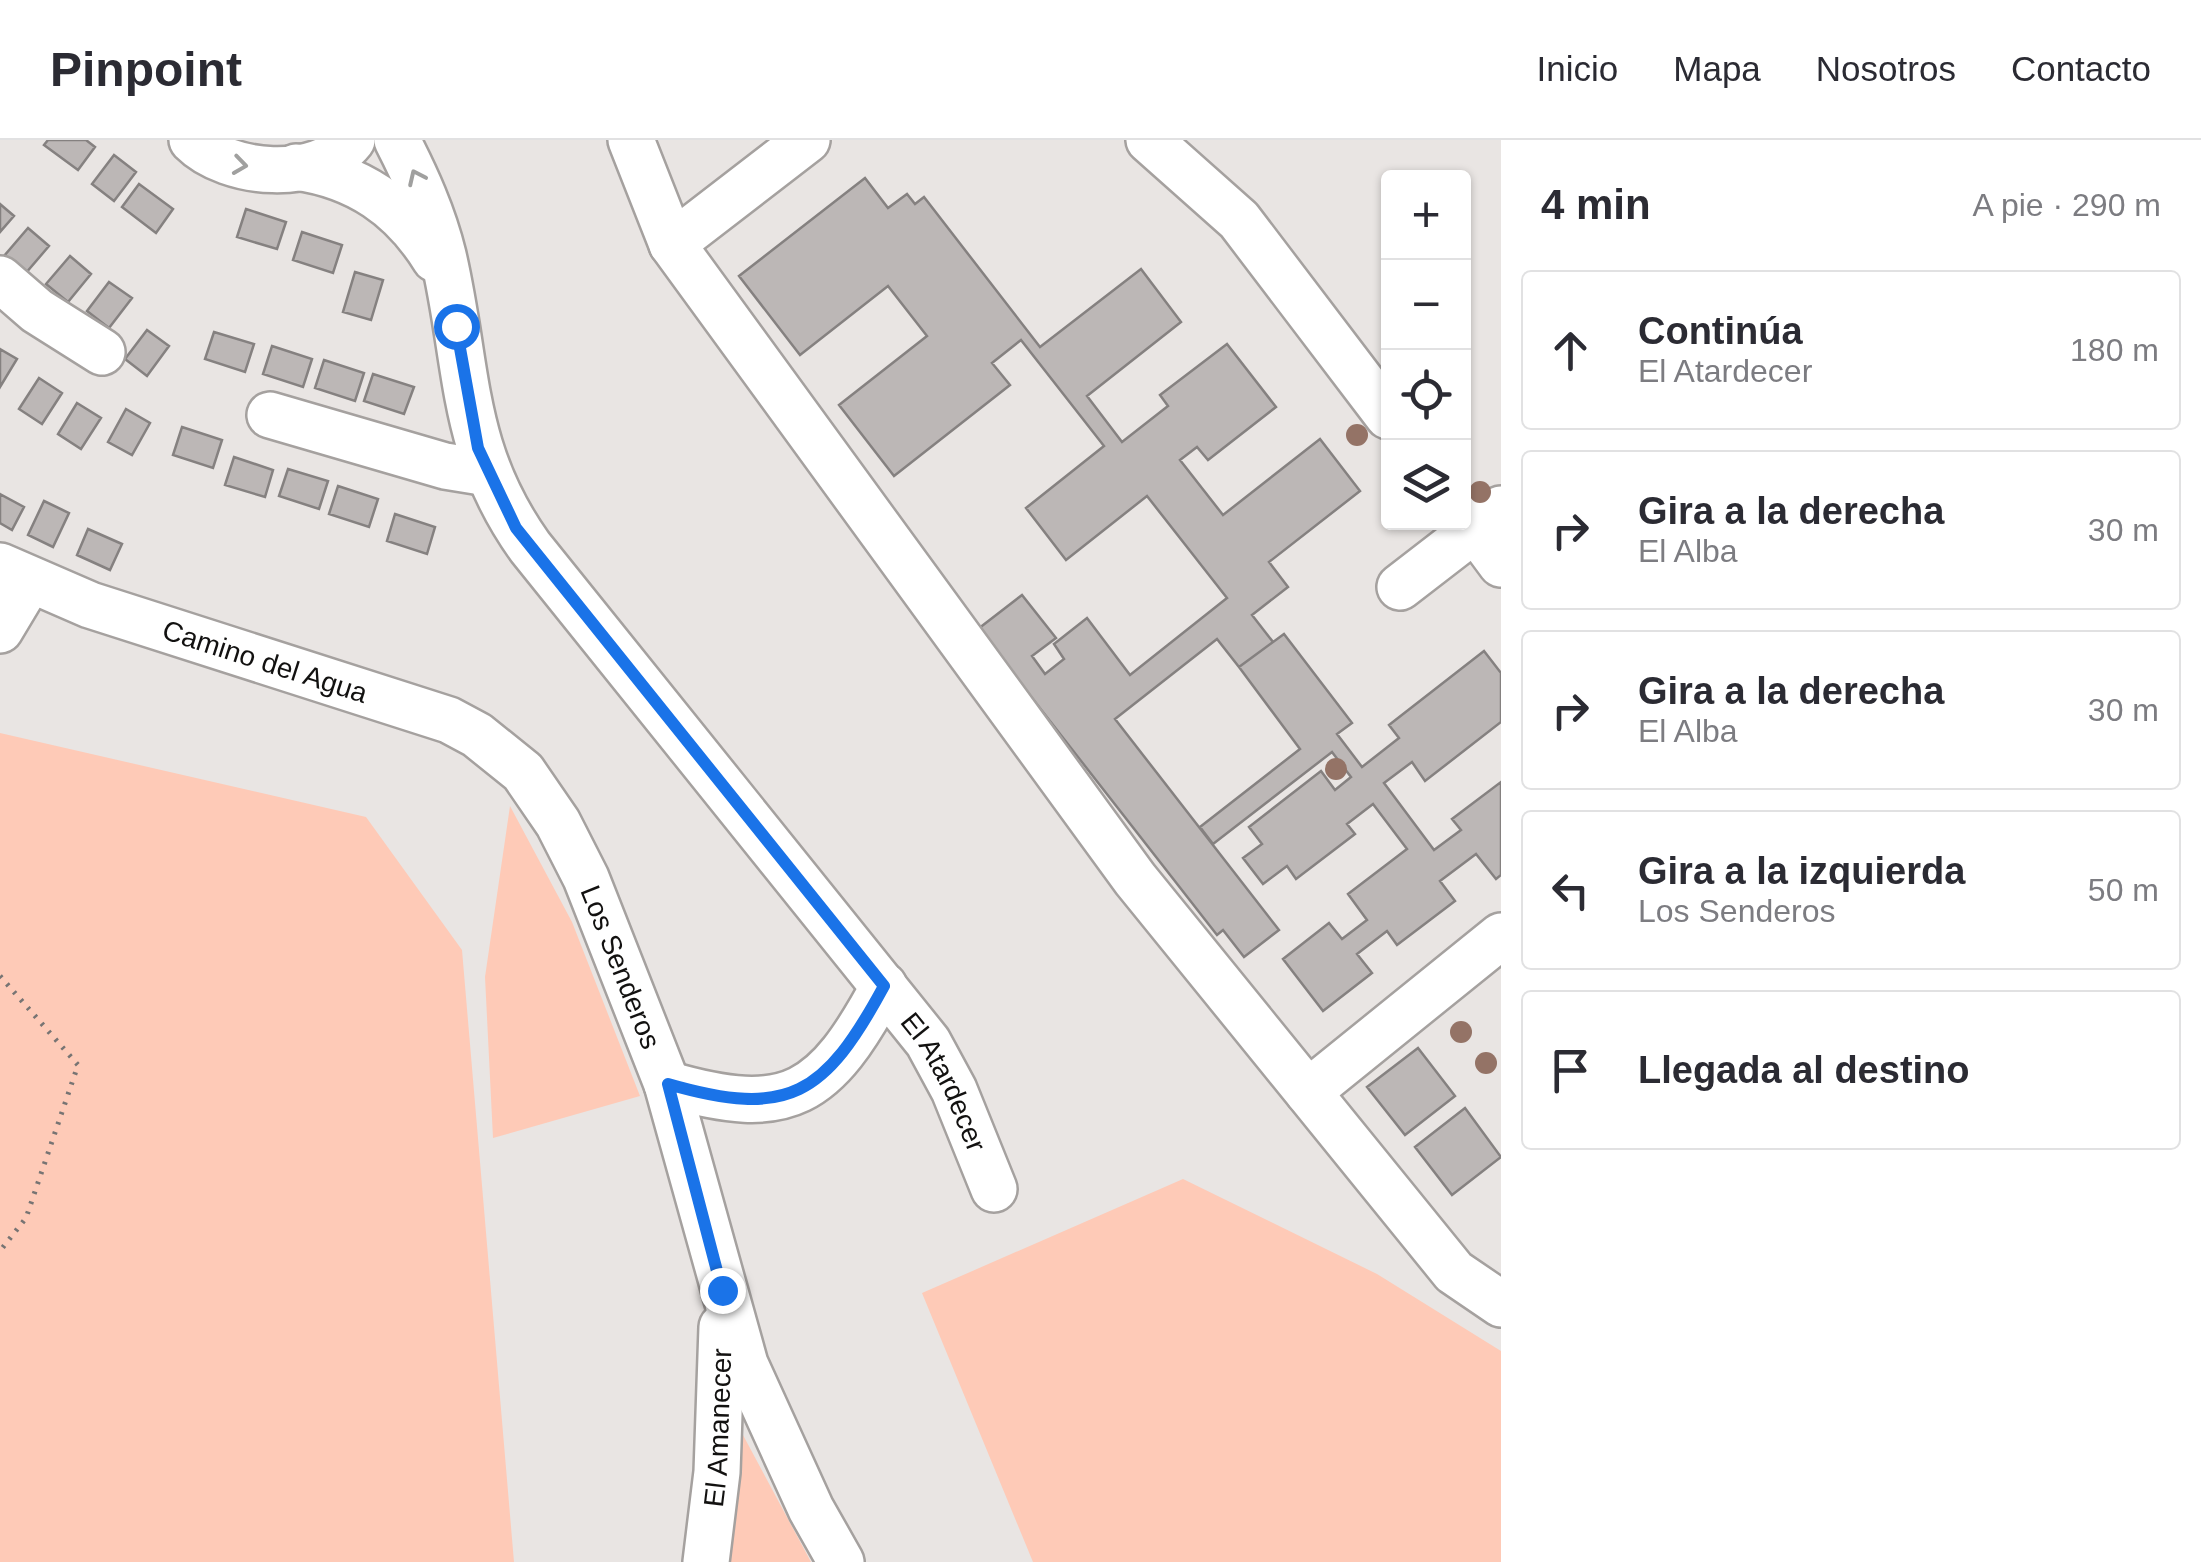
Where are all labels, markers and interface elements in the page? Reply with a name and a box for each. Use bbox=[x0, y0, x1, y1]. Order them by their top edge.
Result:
text: Pinpoint bbox=[50, 43, 242, 96]
text: Inicio bbox=[1537, 49, 1618, 88]
text: Mapa bbox=[1673, 49, 1761, 88]
text: Nosotros bbox=[1816, 49, 1956, 88]
text: Contacto bbox=[2011, 49, 2151, 88]
one-way arrow bbox=[232, 154, 249, 175]
one-way arrow bbox=[408, 169, 428, 187]
map controls bbox=[1381, 170, 1471, 530]
button: + bbox=[1381, 170, 1471, 260]
text: 4 min bbox=[1541, 181, 1651, 228]
text: A pie · 290 m bbox=[1972, 187, 2161, 223]
button: − bbox=[1381, 260, 1471, 350]
route start bbox=[434, 304, 480, 350]
text: Continúa bbox=[1638, 310, 1803, 352]
icon: ahead bbox=[1543, 323, 1598, 378]
text: 180 m bbox=[2070, 332, 2159, 368]
button: locate bbox=[1381, 350, 1471, 440]
text: El Atardecer bbox=[1638, 353, 1812, 389]
button: layers bbox=[1381, 440, 1471, 530]
text: Gira a la derecha bbox=[1638, 490, 1944, 532]
icon: right bbox=[1543, 503, 1598, 558]
text: 30 m bbox=[2088, 512, 2159, 548]
text: El Alba bbox=[1638, 533, 1738, 569]
street label: Camino del Agua bbox=[159, 614, 372, 709]
text: Gira a la derecha bbox=[1638, 670, 1944, 712]
icon: right bbox=[1543, 683, 1598, 738]
text: 30 m bbox=[2088, 692, 2159, 728]
text: El Alba bbox=[1638, 713, 1738, 749]
text: Gira a la izquierda bbox=[1638, 850, 1965, 892]
icon: left bbox=[1543, 863, 1598, 918]
text: 50 m bbox=[2088, 872, 2159, 908]
street label: Los Senderos bbox=[575, 881, 667, 1053]
text: Los Senderos bbox=[1638, 893, 1835, 929]
street label: El Atardecer bbox=[895, 1006, 993, 1156]
icon: arrive bbox=[1543, 1043, 1598, 1098]
text: Llegada al destino bbox=[1638, 1049, 1970, 1091]
route end bbox=[700, 1268, 746, 1314]
street label: El Amanecer bbox=[697, 1348, 737, 1509]

